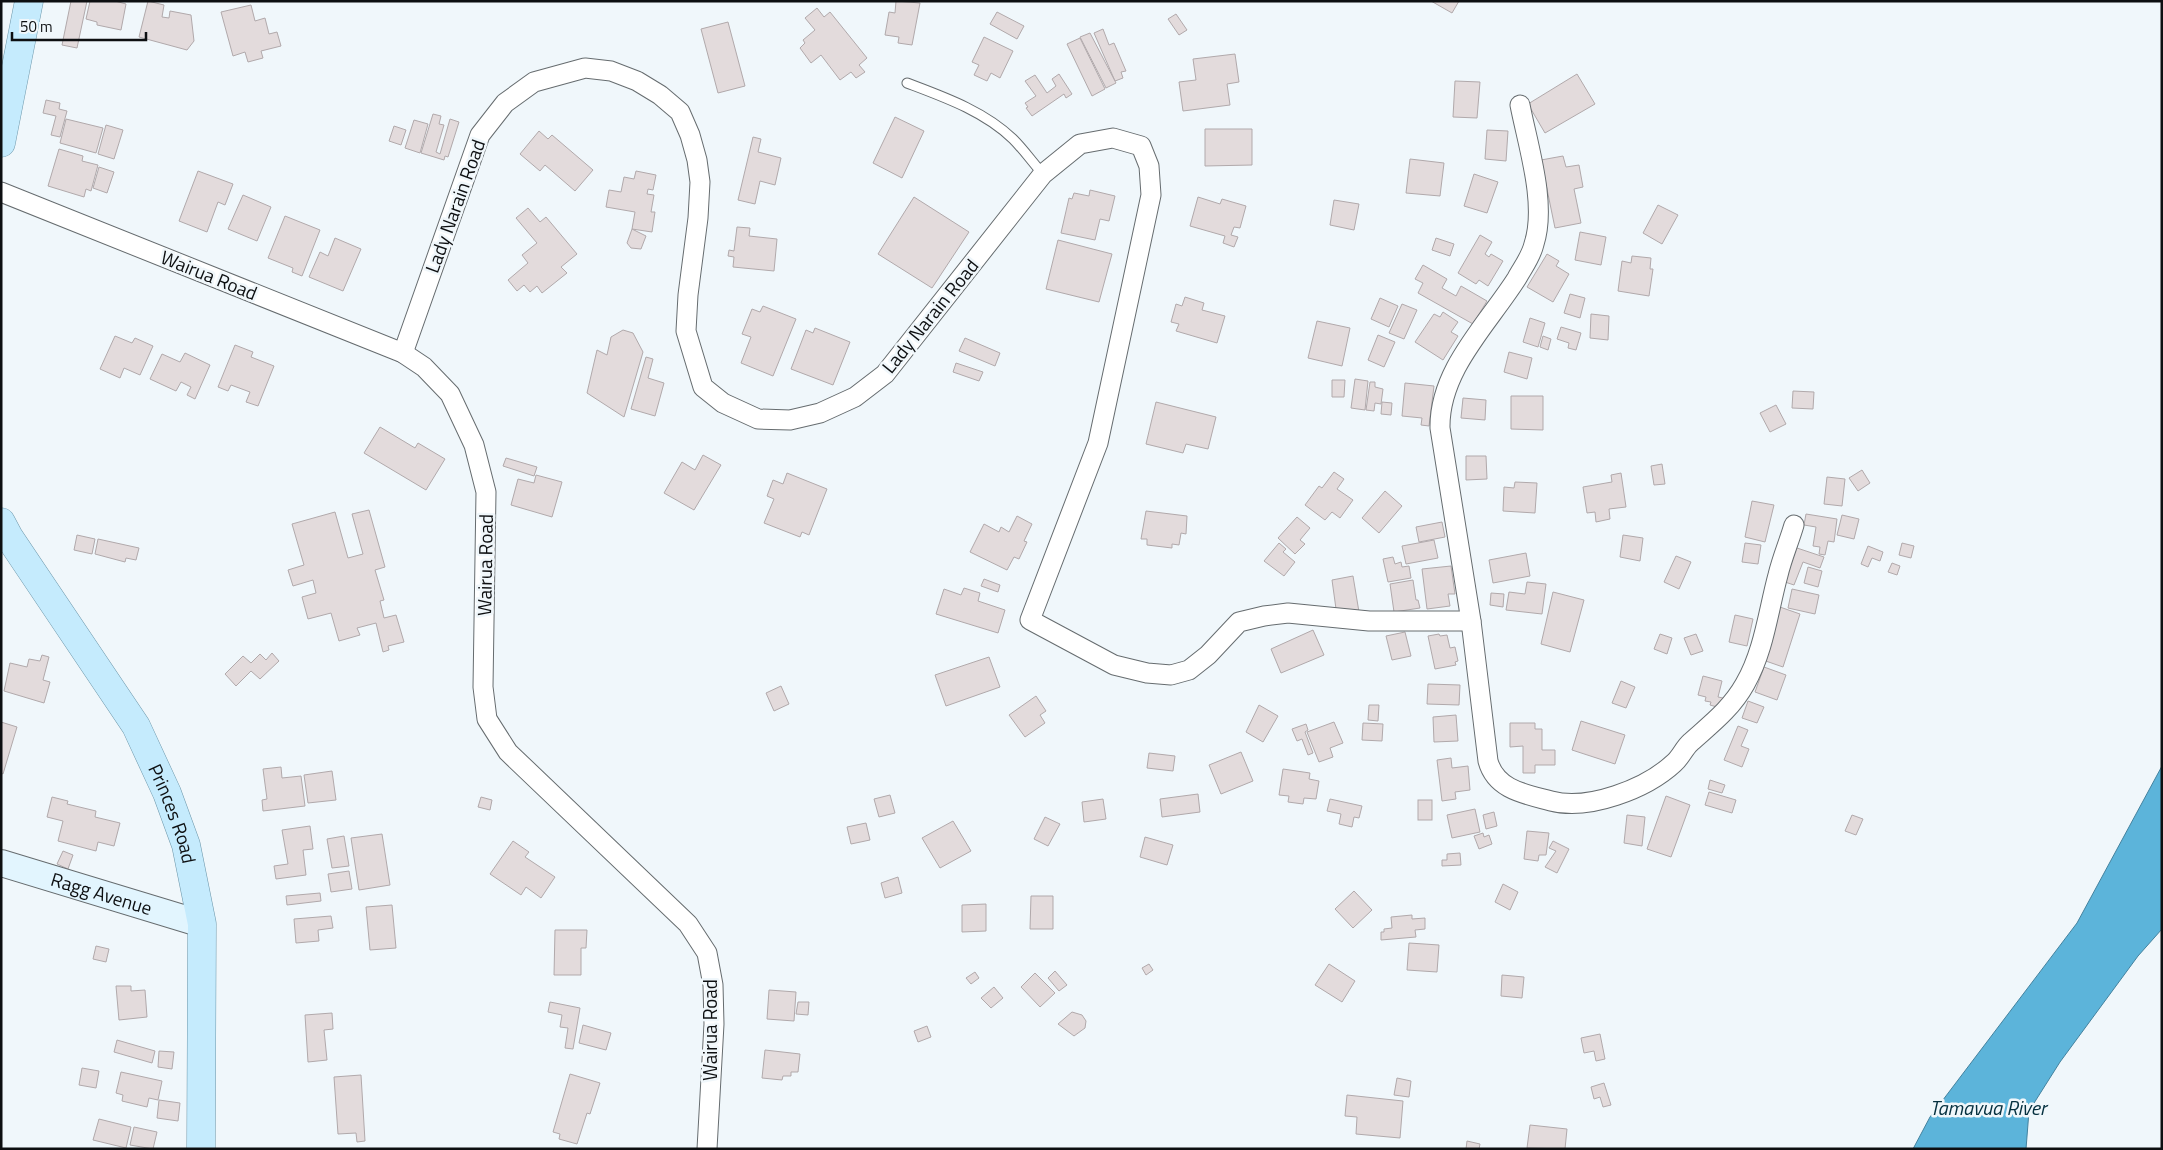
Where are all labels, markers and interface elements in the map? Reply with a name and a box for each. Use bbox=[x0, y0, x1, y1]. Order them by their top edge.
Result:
scale bar bbox=[12, 10, 146, 42]
text: 50 m bbox=[20, 15, 53, 38]
street label: Lady Narain Road bbox=[417, 135, 492, 277]
street label: Wairua Road bbox=[157, 242, 262, 307]
street label: Lady Narain Road bbox=[874, 252, 985, 379]
street label: Wairua Road bbox=[469, 514, 500, 616]
street label: Princes Road bbox=[141, 759, 204, 866]
street label: Ragg Avenue bbox=[47, 864, 156, 922]
street label: Wairua Road bbox=[695, 979, 724, 1081]
water label: Tamavua River bbox=[1930, 1092, 2049, 1123]

